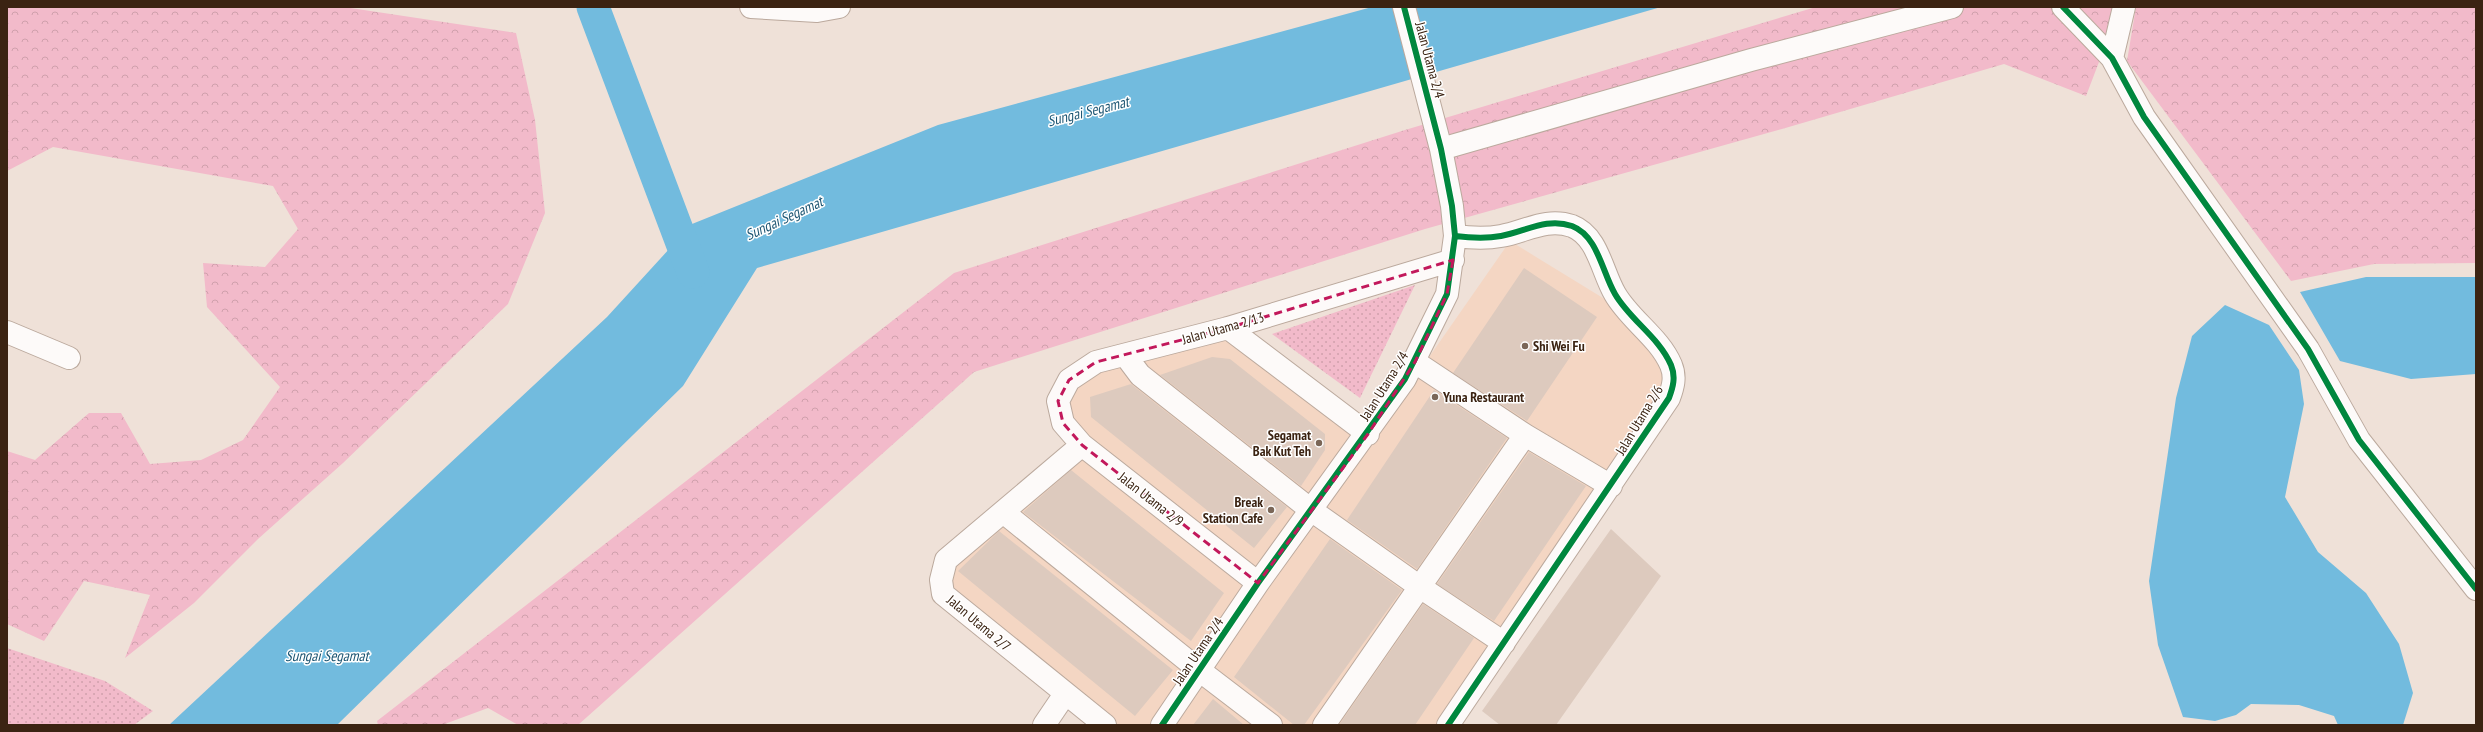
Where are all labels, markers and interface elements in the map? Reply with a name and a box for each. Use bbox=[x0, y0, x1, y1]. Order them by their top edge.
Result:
street label: Jalan Utama 2/4 bbox=[1411, 19, 1449, 101]
water label: Sungai Segamat bbox=[1045, 91, 1133, 130]
water label: Sungai Segamat bbox=[742, 191, 827, 244]
street label: Jalan Utama 2/13 bbox=[1179, 308, 1266, 349]
place label: Shi Wei Fu bbox=[1533, 337, 1585, 355]
marker: Shi Wei Fu bbox=[1520, 341, 1530, 351]
street label: Jalan Utama 2/4 bbox=[1355, 348, 1413, 425]
street label: Jalan Utama 2/6 bbox=[1611, 382, 1667, 459]
place label: Yuna Restaurant bbox=[1442, 388, 1524, 406]
marker: Yuna Restaurant bbox=[1430, 392, 1440, 402]
place label: Segamat Bak Kut Teh bbox=[1253, 426, 1311, 460]
marker: Segamat Bak Kut Teh bbox=[1314, 438, 1324, 448]
street label: Jalan Utama 2/9 bbox=[1114, 467, 1187, 530]
place label: Break Station Cafe bbox=[1203, 493, 1263, 527]
marker: Break Station Cafe bbox=[1266, 505, 1276, 515]
street label: Jalan Utama 2/7 bbox=[943, 590, 1015, 655]
street label: Jalan Utama 2/4 bbox=[1168, 613, 1228, 689]
water label: Sungai Segamat bbox=[285, 646, 371, 665]

